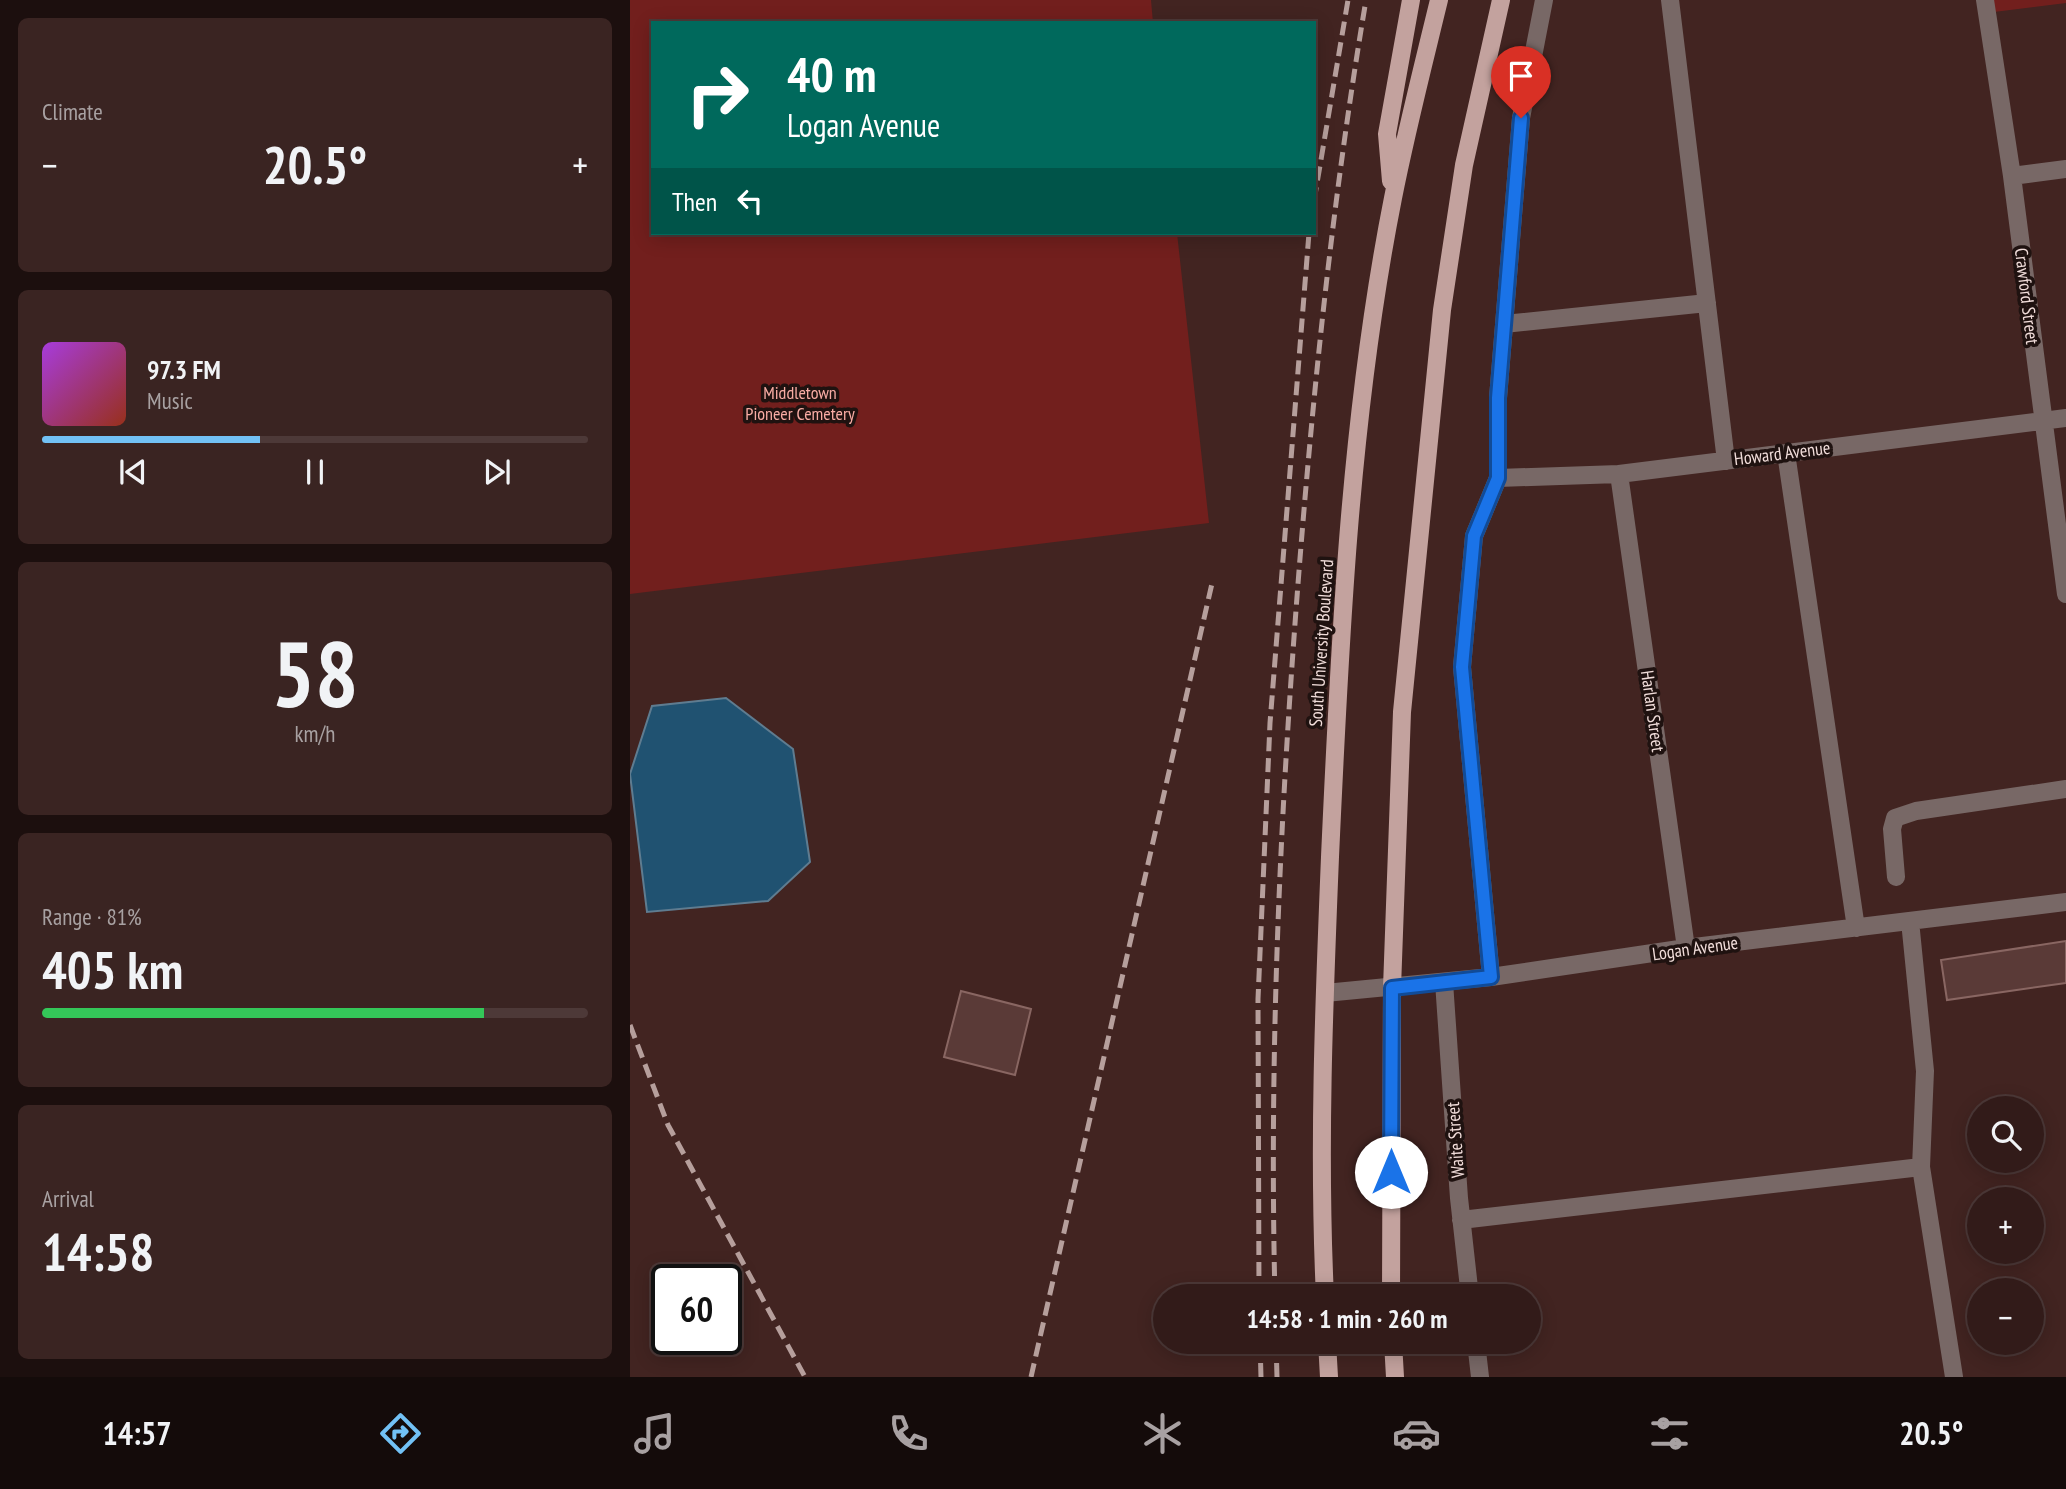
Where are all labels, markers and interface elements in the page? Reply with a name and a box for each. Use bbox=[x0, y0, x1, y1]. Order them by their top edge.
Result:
text: 40 m bbox=[787, 42, 876, 106]
pin bbox=[1491, 46, 1551, 118]
icon: right bbox=[672, 49, 763, 140]
icon: arrive bbox=[1502, 57, 1540, 95]
text: Climate bbox=[42, 97, 103, 126]
text: Logan Avenue bbox=[787, 104, 940, 146]
text: 20.5° bbox=[263, 131, 367, 198]
text: − bbox=[42, 140, 58, 189]
text: + bbox=[572, 140, 588, 189]
icon: left bbox=[731, 182, 769, 220]
text: Then bbox=[672, 185, 717, 218]
street label: Crawford Street bbox=[2010, 247, 2044, 345]
text: 97.3 FM bbox=[147, 353, 221, 386]
park label: Middletown Pioneer Cemetery bbox=[745, 381, 855, 425]
text: Music bbox=[147, 386, 193, 415]
street label: Howard Avenue bbox=[1733, 436, 1831, 470]
icon: previous bbox=[114, 453, 152, 491]
icon: pause bbox=[296, 453, 334, 491]
icon: next bbox=[478, 453, 516, 491]
street label: South University Boulevard bbox=[1304, 559, 1338, 727]
text: 58 bbox=[272, 614, 359, 732]
street label: Harlan Street bbox=[1636, 669, 1670, 753]
text: km/h bbox=[295, 719, 335, 748]
text: Range · 81% bbox=[42, 902, 142, 931]
street label: Logan Avenue bbox=[1651, 931, 1739, 965]
text: 405 km bbox=[42, 936, 183, 1003]
map controls bbox=[1967, 1096, 2044, 1355]
button: search bbox=[1967, 1096, 2044, 1173]
street label: Waite Street bbox=[1441, 1101, 1469, 1179]
position arrow bbox=[1354, 1135, 1428, 1209]
text: Arrival bbox=[42, 1184, 94, 1213]
button: + bbox=[1967, 1187, 2044, 1264]
text: 14:58 bbox=[42, 1218, 154, 1285]
speed limit sign: 60 bbox=[651, 1264, 742, 1355]
button: − bbox=[1967, 1278, 2044, 1355]
text: 14:58 · 1 min · 260 m bbox=[1247, 1302, 1447, 1335]
icon: directions bbox=[376, 1409, 425, 1458]
icon: music bbox=[630, 1409, 679, 1458]
icon: phone bbox=[884, 1409, 933, 1458]
icon: climate bbox=[1138, 1409, 1187, 1458]
icon: car bbox=[1392, 1409, 1441, 1458]
icon: filters bbox=[1645, 1409, 1694, 1458]
text: 14:57 bbox=[102, 1412, 172, 1454]
text: 20.5° bbox=[1899, 1412, 1964, 1454]

